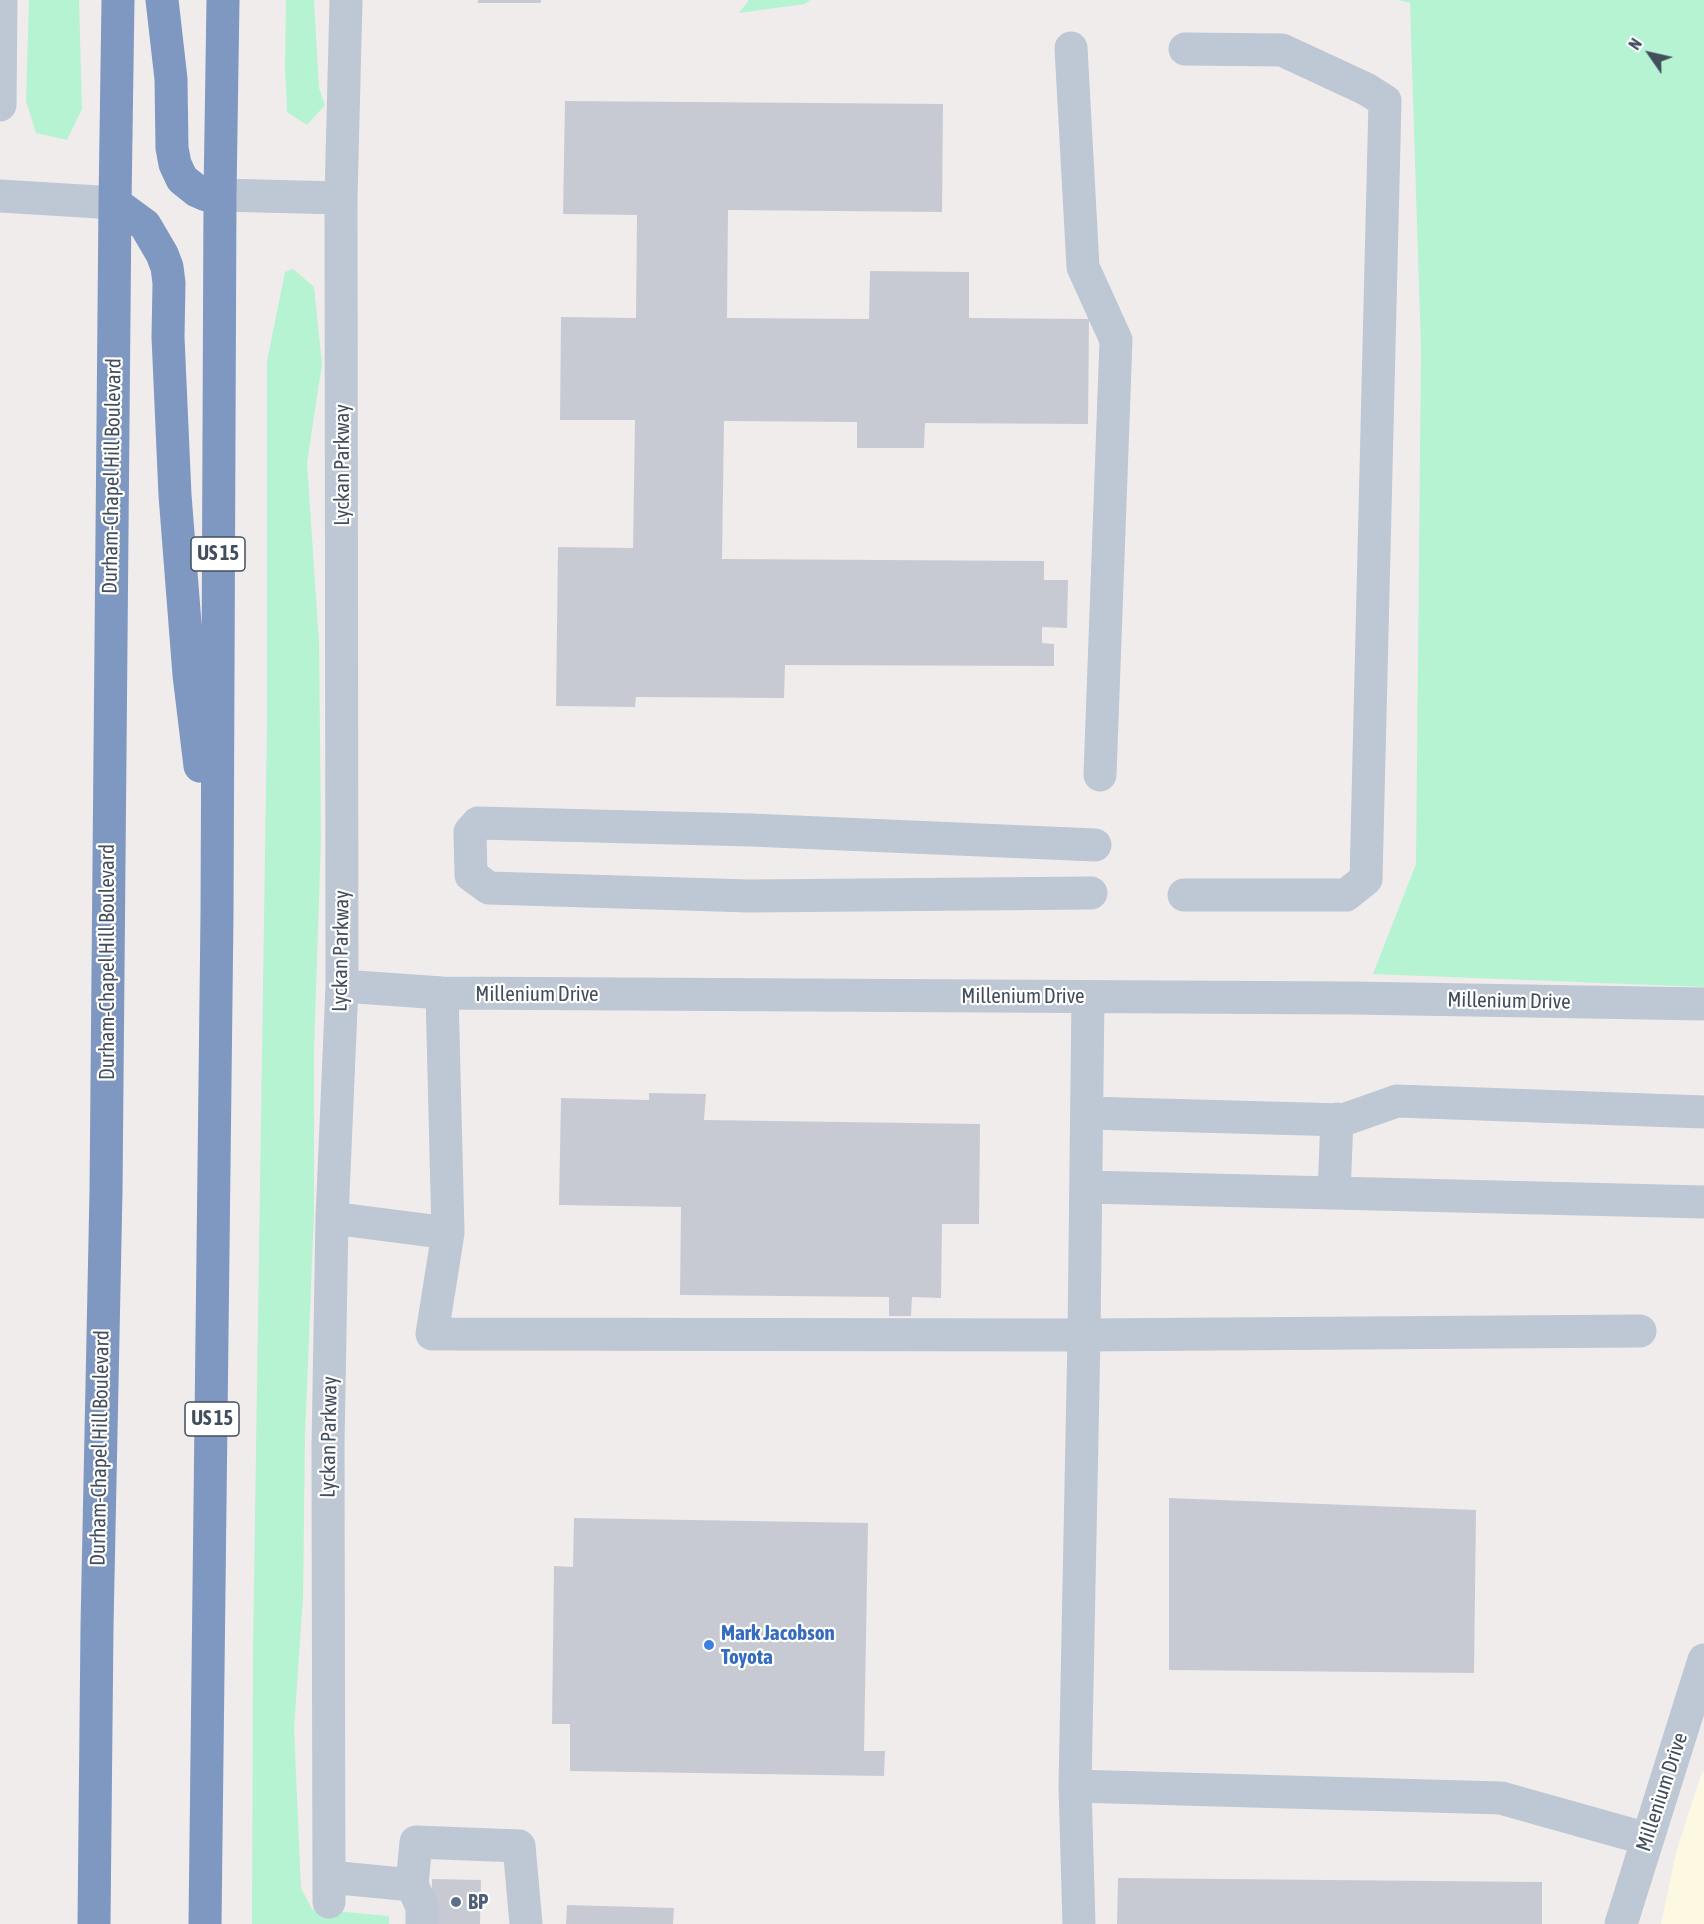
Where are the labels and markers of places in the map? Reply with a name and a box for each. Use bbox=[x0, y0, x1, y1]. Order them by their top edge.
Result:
place label: Mark Jacobson Toyota bbox=[721, 1620, 835, 1670]
marker: Mark Jacobson Toyota bbox=[702, 1638, 716, 1652]
place label: BP bbox=[468, 1889, 488, 1915]
marker: BP bbox=[449, 1895, 463, 1909]

